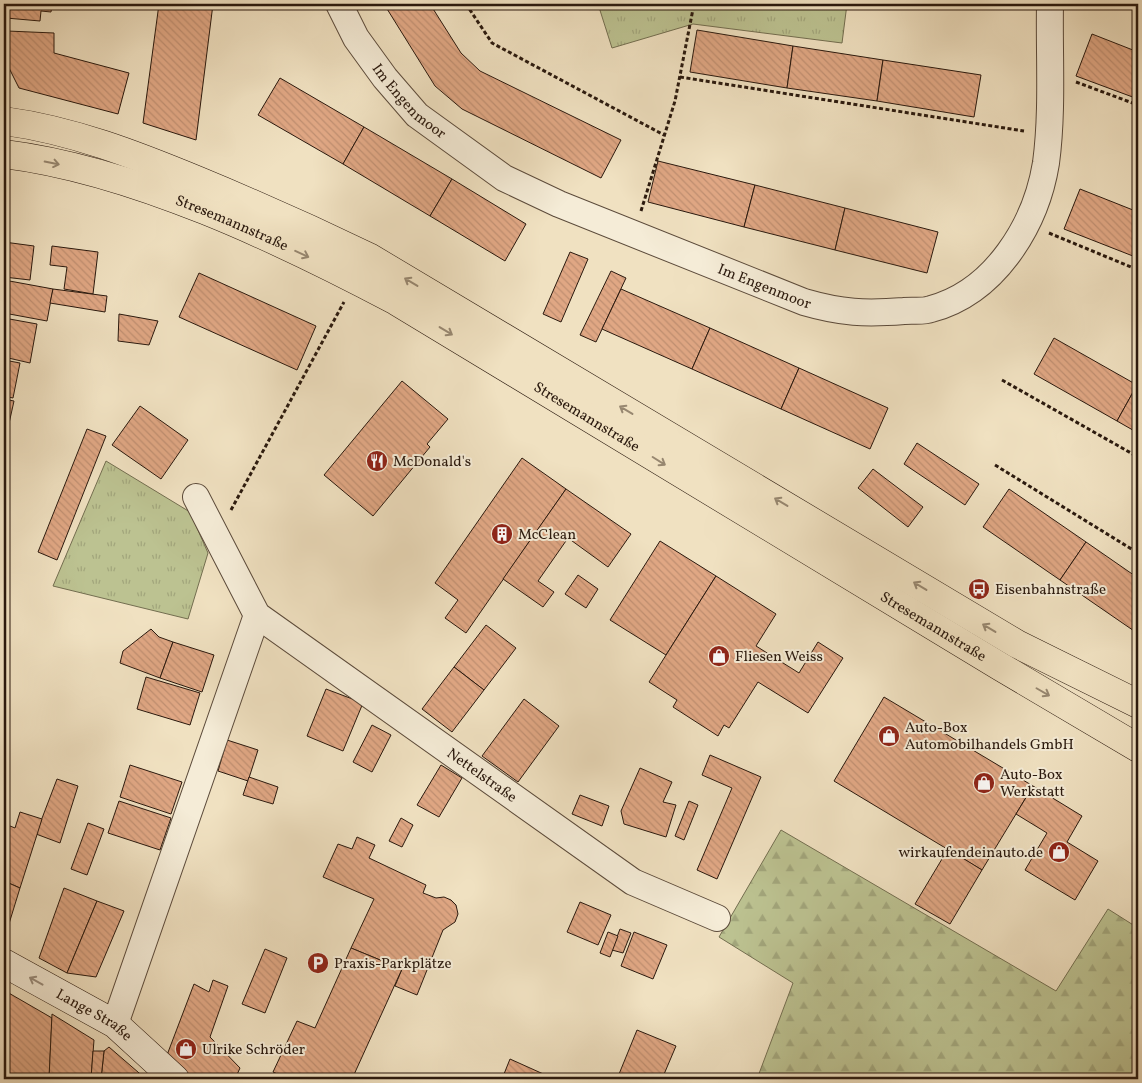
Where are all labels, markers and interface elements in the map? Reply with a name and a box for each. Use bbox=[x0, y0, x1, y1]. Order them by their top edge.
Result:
street label: Im Engenmoor bbox=[366, 60, 450, 145]
one-way arrow bbox=[43, 158, 59, 168]
street label: Stresemannstraße bbox=[172, 191, 291, 257]
one-way arrow bbox=[295, 249, 310, 259]
street label: Im Engenmoor bbox=[714, 260, 813, 315]
one-way arrow bbox=[405, 277, 419, 287]
one-way arrow bbox=[438, 326, 452, 336]
street label: Stresemannstraße bbox=[529, 378, 643, 458]
one-way arrow bbox=[620, 405, 634, 415]
restaurant icon: McDonald's bbox=[365, 449, 389, 473]
place label: McDonald's bbox=[393, 452, 471, 473]
one-way arrow bbox=[652, 456, 666, 466]
one-way arrow bbox=[774, 497, 788, 507]
building icon: McClean bbox=[490, 522, 514, 546]
place label: McClean bbox=[518, 525, 576, 546]
bus stop icon: Eisenbahnstraße bbox=[967, 577, 991, 601]
place label: Eisenbahnstraße bbox=[995, 580, 1106, 601]
one-way arrow bbox=[913, 581, 927, 591]
street label: Stresemannstraße bbox=[876, 587, 990, 668]
one-way arrow bbox=[983, 622, 997, 632]
shop icon: Fliesen Weiss bbox=[707, 644, 731, 668]
place label: Fliesen Weiss bbox=[735, 647, 823, 668]
one-way arrow bbox=[1035, 687, 1049, 697]
place label: Auto-Box Automobilhandels GmbH bbox=[905, 718, 1074, 756]
shop icon: Auto-Box Automobilhandels GmbH bbox=[877, 724, 901, 748]
street label: Nettelstraße bbox=[442, 744, 521, 808]
place label: Auto-Box Werkstatt bbox=[1000, 765, 1065, 803]
shop icon: Auto-Box Werkstatt bbox=[972, 771, 996, 795]
shop icon: wirkaufendeinauto.de bbox=[1047, 840, 1071, 864]
place label: wirkaufendeinauto.de bbox=[898, 843, 1043, 864]
parking icon: Praxis-Parkplätze bbox=[306, 951, 330, 975]
place label: Praxis-Parkplätze bbox=[334, 954, 452, 975]
one-way arrow bbox=[29, 976, 44, 985]
street label: Lange Straße bbox=[52, 984, 136, 1047]
shop icon: Ulrike Schröder bbox=[174, 1037, 198, 1061]
place label: Ulrike Schröder bbox=[202, 1040, 305, 1061]

